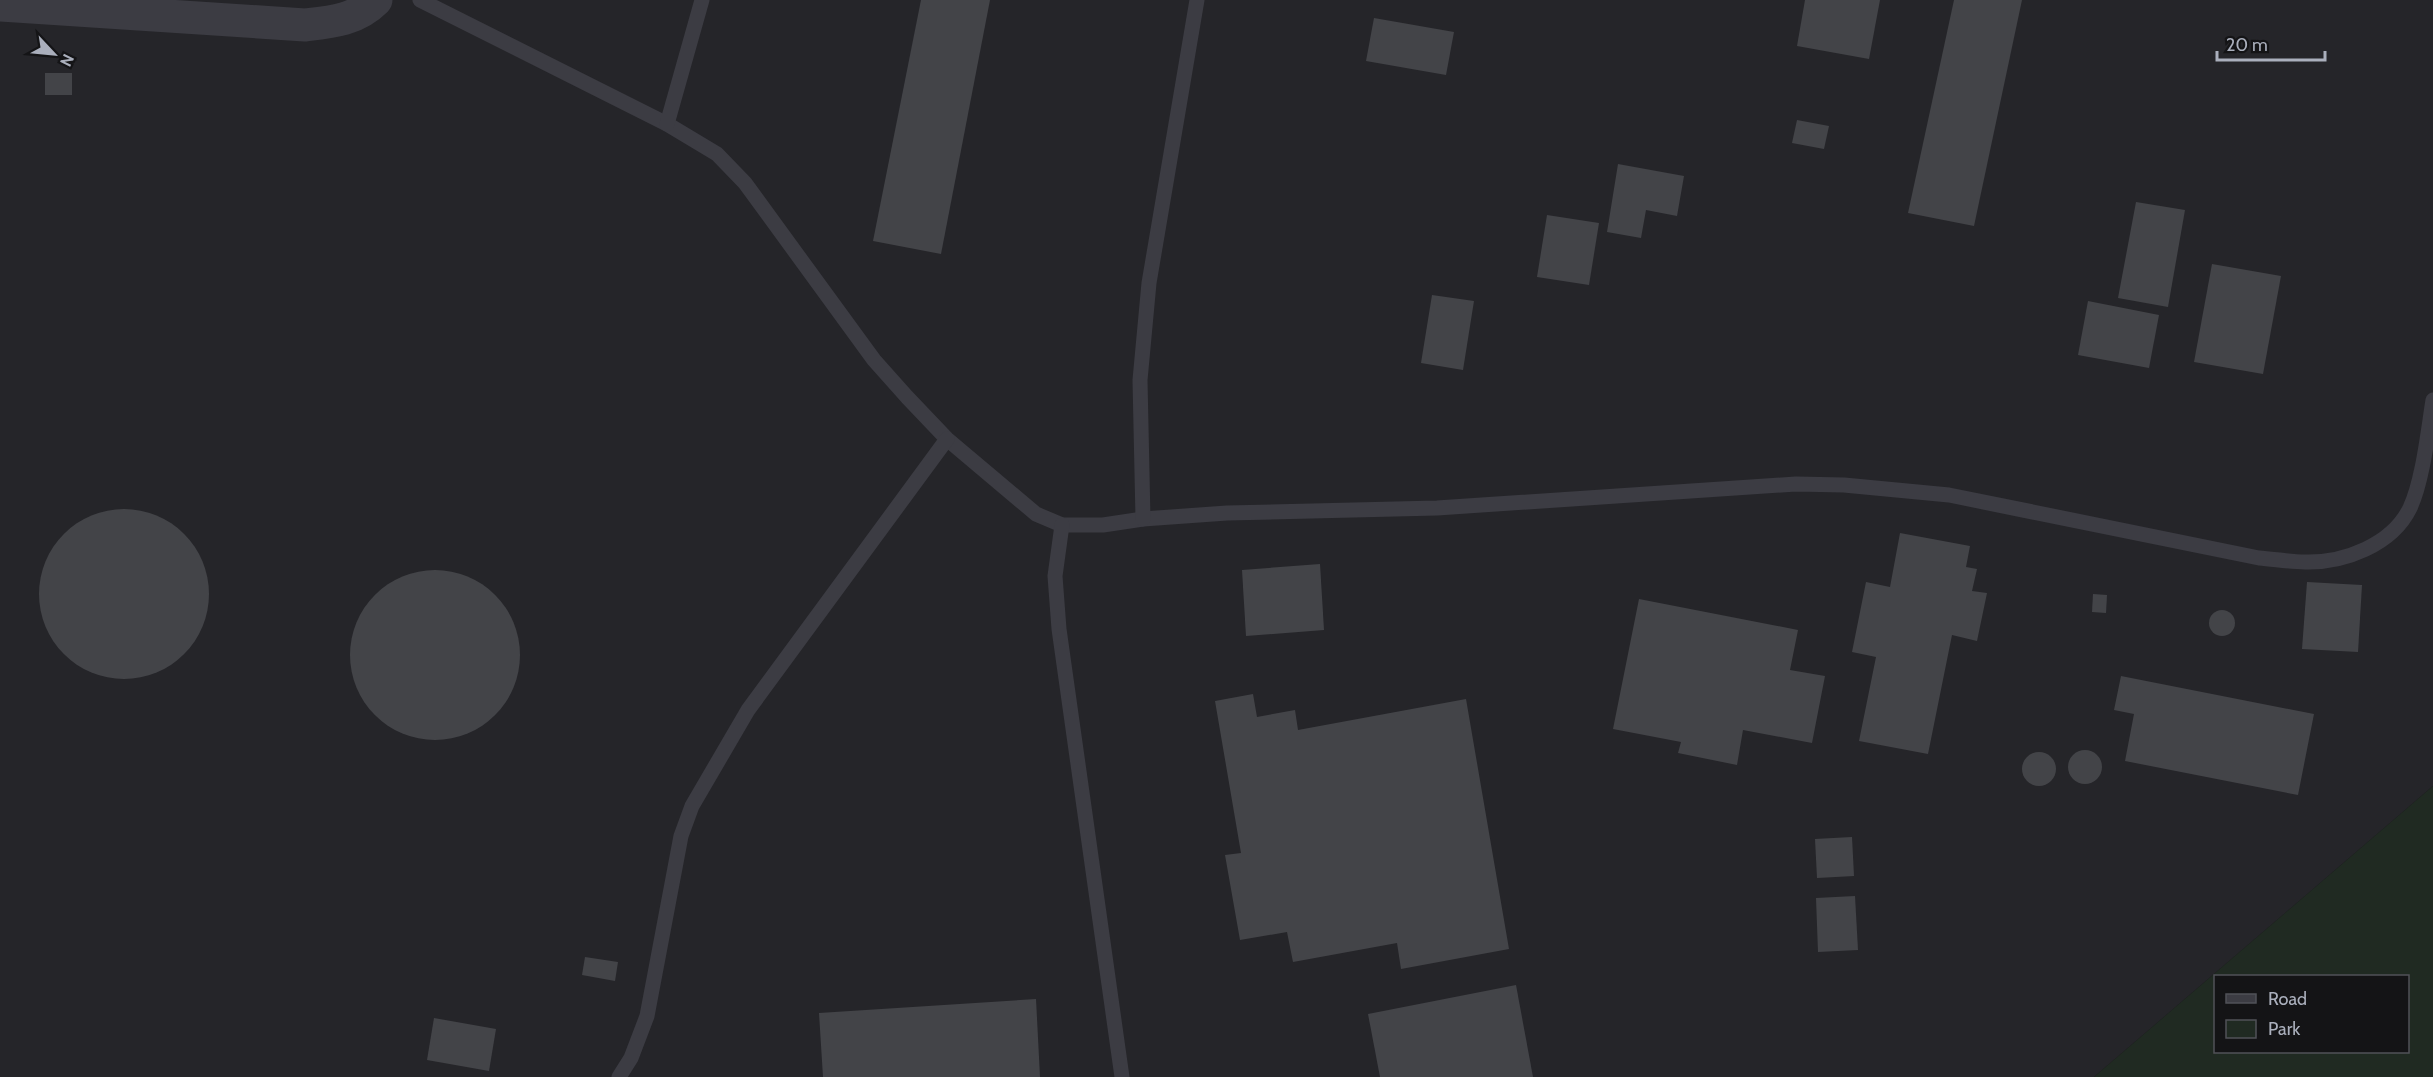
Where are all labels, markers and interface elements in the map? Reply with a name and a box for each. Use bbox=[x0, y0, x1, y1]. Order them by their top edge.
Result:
north arrow bbox=[24, 24, 84, 84]
scale bar bbox=[2217, 24, 2325, 62]
text: 20 m bbox=[2226, 34, 2268, 56]
text: N bbox=[56, 51, 78, 70]
legend bbox=[2214, 975, 2409, 1053]
text: Road bbox=[2268, 988, 2307, 1010]
text: Park bbox=[2268, 1018, 2301, 1040]

